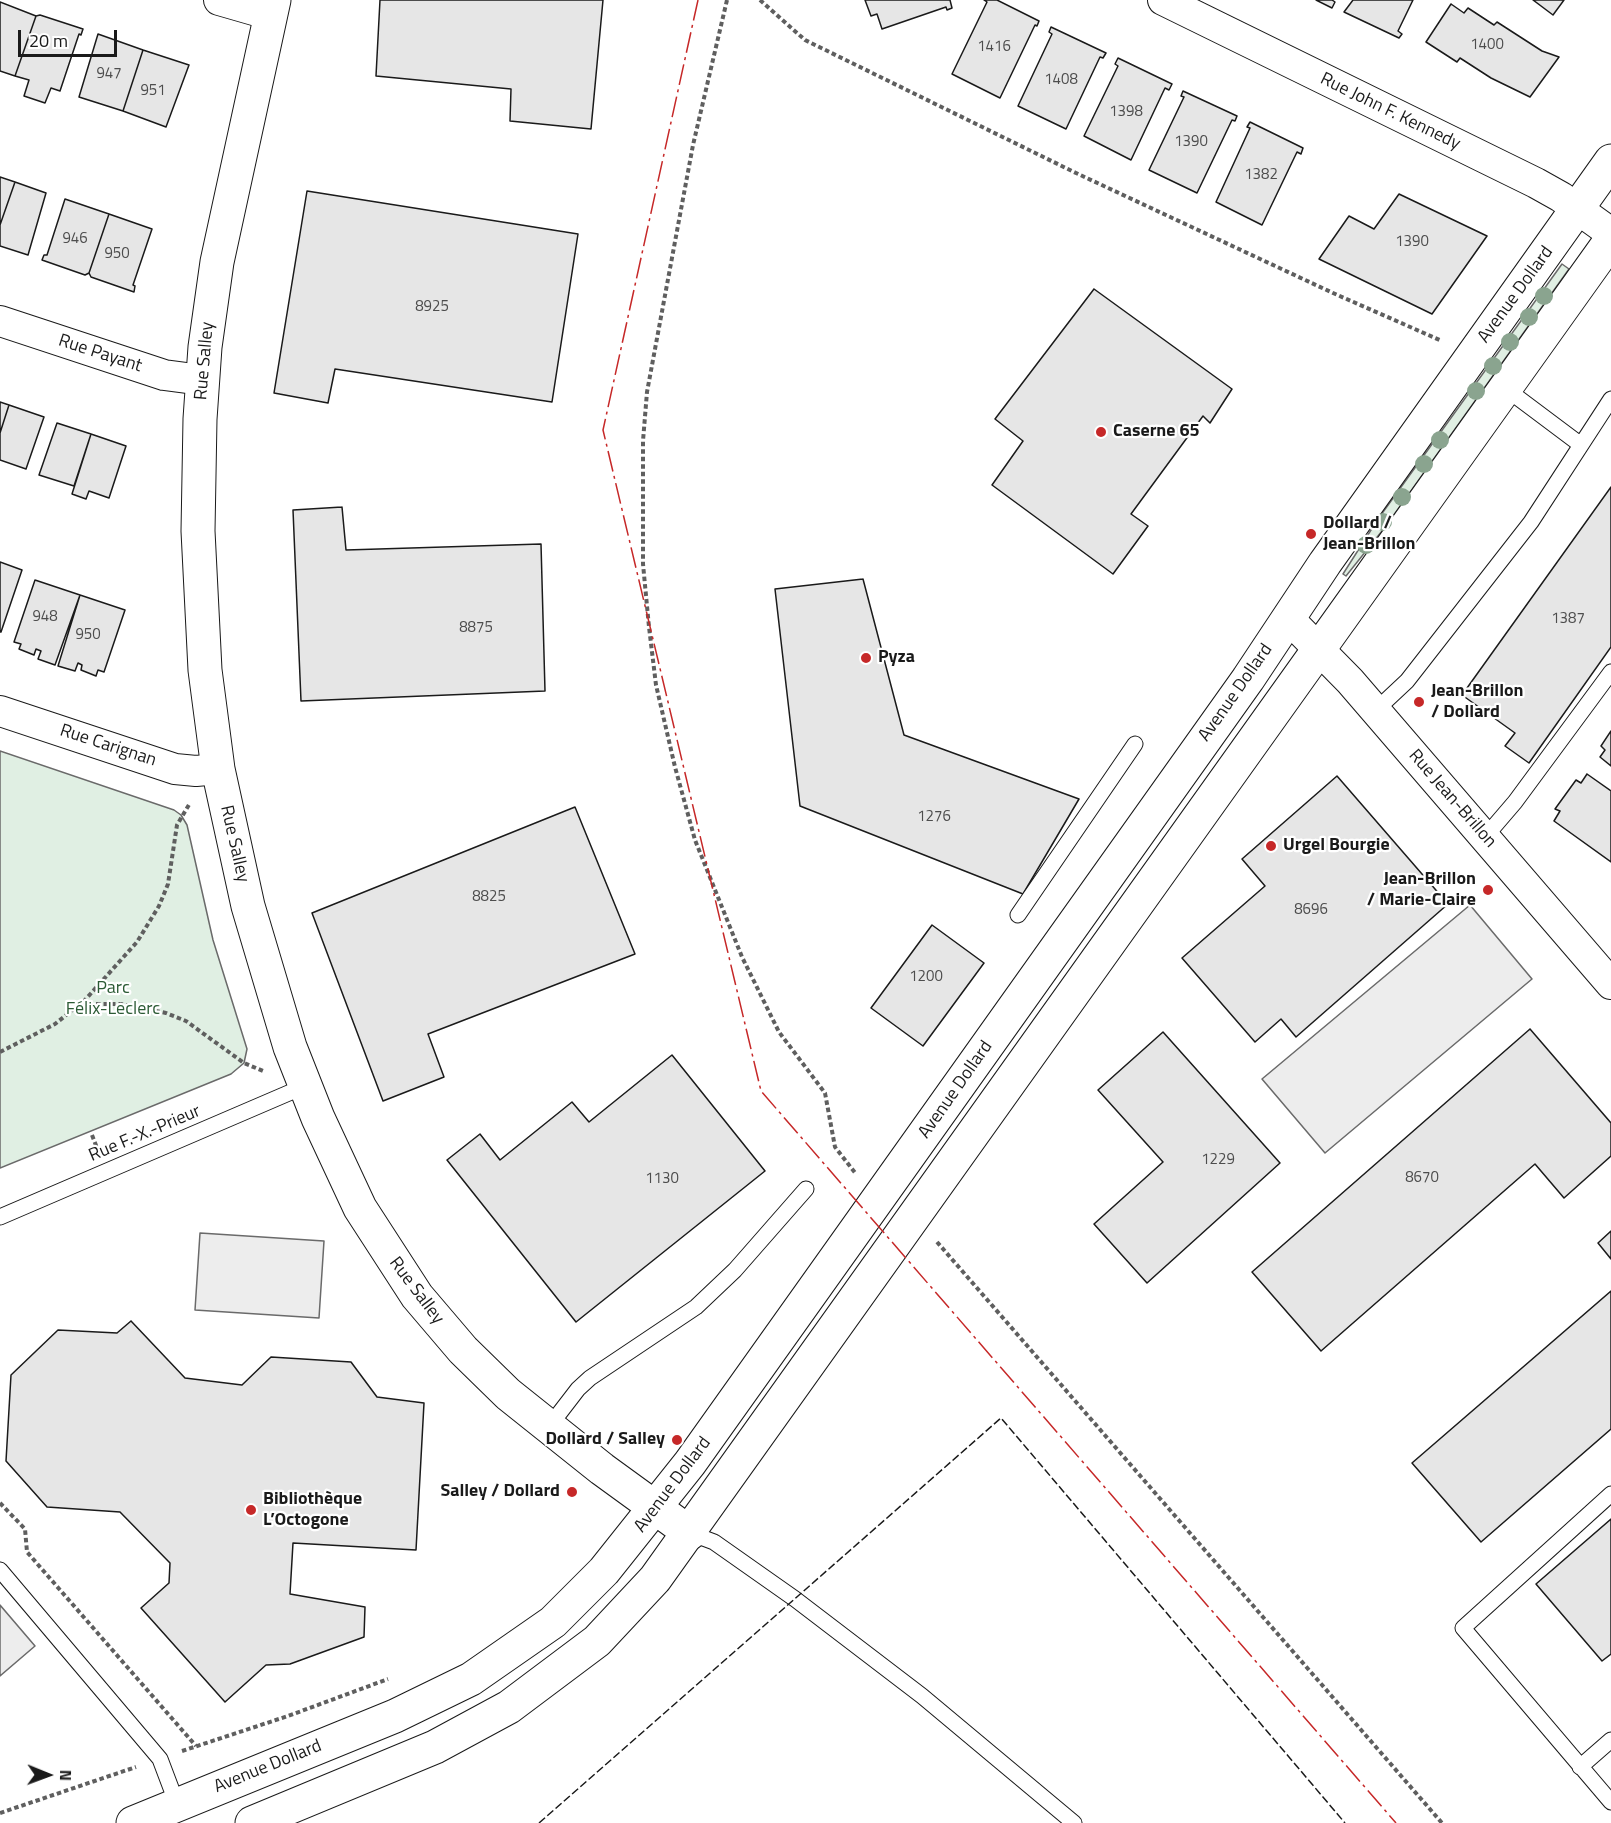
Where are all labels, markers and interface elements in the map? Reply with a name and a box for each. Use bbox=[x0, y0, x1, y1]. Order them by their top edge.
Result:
scale bar bbox=[21, 18, 120, 56]
text: 20 m bbox=[29, 27, 68, 54]
house number: 1400 bbox=[1470, 36, 1504, 54]
house number: 1416 bbox=[977, 38, 1011, 56]
house number: 947 bbox=[96, 65, 122, 83]
street label: Rue John F. Kennedy bbox=[1316, 69, 1464, 155]
house number: 1408 bbox=[1044, 71, 1078, 89]
house number: 951 bbox=[140, 82, 166, 100]
house number: 1398 bbox=[1109, 103, 1143, 121]
house number: 1390 bbox=[1174, 133, 1208, 151]
house number: 1382 bbox=[1244, 166, 1278, 184]
house number: 946 bbox=[62, 230, 88, 248]
house number: 1390 bbox=[1395, 233, 1429, 251]
street label: Avenue Dollard bbox=[1474, 242, 1558, 348]
house number: 950 bbox=[104, 245, 130, 263]
house number: 8925 bbox=[415, 298, 449, 316]
street label: Rue Salley bbox=[191, 321, 219, 401]
street label: Rue Payant bbox=[55, 330, 145, 378]
place label: Caserne 65 bbox=[1113, 421, 1200, 443]
marker: Caserne 65 bbox=[1094, 425, 1108, 439]
place label: Dollard / Jean-Brillon bbox=[1323, 513, 1416, 556]
marker: Dollard / Jean-Brillon bbox=[1304, 527, 1318, 541]
house number: 948 bbox=[32, 608, 58, 626]
house number: 1387 bbox=[1551, 610, 1585, 628]
house number: 8875 bbox=[459, 619, 493, 637]
house number: 950 bbox=[75, 626, 101, 644]
street label: Avenue Dollard bbox=[1194, 640, 1278, 746]
place label: Pyza bbox=[878, 647, 915, 669]
marker: Pyza bbox=[859, 651, 873, 665]
place label: Jean-Brillon / Dollard bbox=[1431, 681, 1524, 724]
marker: Jean-Brillon / Dollard bbox=[1412, 695, 1426, 709]
street label: Rue Carignan bbox=[57, 720, 159, 772]
street label: Rue Jean-Brillon bbox=[1403, 745, 1501, 853]
street label: Rue Salley bbox=[215, 803, 253, 885]
house number: 1276 bbox=[917, 808, 951, 826]
place label: Urgel Bourgie bbox=[1283, 835, 1390, 857]
marker: Urgel Bourgie bbox=[1264, 839, 1278, 853]
place label: Jean-Brillon / Marie-Claire bbox=[1367, 869, 1476, 912]
marker: Jean-Brillon / Marie-Claire bbox=[1481, 883, 1495, 897]
house number: 8825 bbox=[472, 888, 506, 906]
house number: 8696 bbox=[1294, 901, 1328, 919]
house number: 1200 bbox=[909, 968, 943, 986]
park label: Parc Félix-Leclerc bbox=[66, 978, 160, 1020]
street label: Avenue Dollard bbox=[914, 1037, 998, 1143]
street label: Rue F.-X.-Prieur bbox=[86, 1101, 204, 1167]
house number: 1229 bbox=[1201, 1151, 1235, 1169]
house number: 8670 bbox=[1405, 1169, 1439, 1187]
house number: 1130 bbox=[645, 1170, 679, 1188]
street label: Rue Salley bbox=[384, 1253, 448, 1329]
place label: Dollard / Salley bbox=[545, 1429, 665, 1451]
street label: Avenue Dollard bbox=[630, 1433, 716, 1537]
marker: Dollard / Salley bbox=[670, 1433, 684, 1447]
place label: Salley / Dollard bbox=[440, 1481, 560, 1503]
marker: Salley / Dollard bbox=[565, 1485, 579, 1499]
place label: Bibliothèque L’Octogone bbox=[263, 1489, 362, 1532]
marker: Bibliothèque L’Octogone bbox=[244, 1503, 258, 1517]
street label: Avenue Dollard bbox=[211, 1736, 325, 1798]
north arrow bbox=[18, 1745, 78, 1805]
text: N bbox=[54, 1770, 78, 1781]

